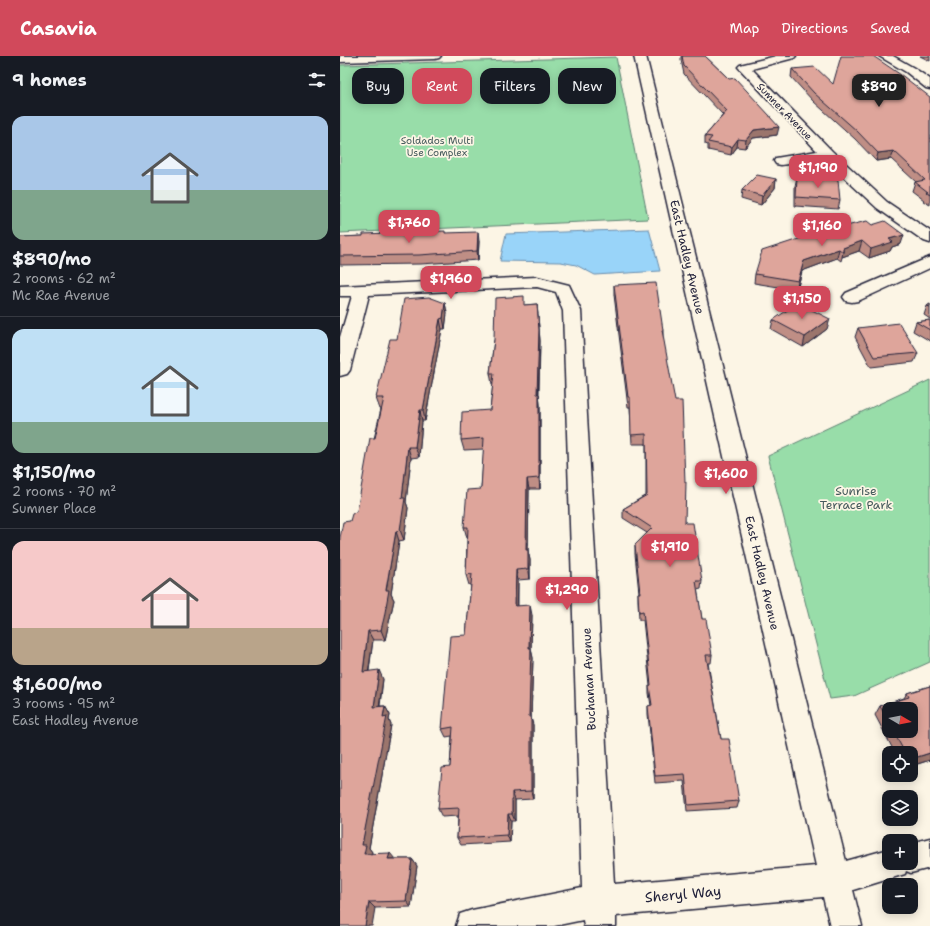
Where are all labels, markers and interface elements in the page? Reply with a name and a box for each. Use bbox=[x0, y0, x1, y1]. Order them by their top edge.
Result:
text: Casavia bbox=[20, 16, 97, 41]
text: Map bbox=[730, 19, 760, 37]
text: Directions bbox=[782, 19, 848, 37]
text: Saved bbox=[870, 19, 910, 37]
chip: Buy bbox=[352, 68, 404, 104]
chip: Rent bbox=[412, 68, 472, 104]
chip: Filters bbox=[480, 68, 550, 104]
chip: New bbox=[558, 68, 616, 104]
text: 9 homes bbox=[12, 69, 87, 91]
icon: filters bbox=[306, 69, 328, 91]
pin: $890 bbox=[855, 74, 903, 108]
text: $890 bbox=[861, 78, 897, 95]
street label: Sumner Avenue bbox=[754, 80, 815, 143]
park label: Soldados Multi Use Complex bbox=[401, 134, 473, 159]
icon: home bbox=[134, 142, 206, 214]
pin: $1,190 bbox=[785, 155, 851, 189]
text: $1,190 bbox=[798, 159, 838, 176]
street label: East Hadley Avenue bbox=[666, 198, 708, 316]
pin: $1,760 bbox=[376, 210, 442, 244]
pin: $1,160 bbox=[789, 213, 855, 247]
text: $1,760 bbox=[387, 214, 431, 231]
text: $1,160 bbox=[802, 217, 842, 234]
text: $890/mo bbox=[12, 248, 91, 270]
pin: $1,960 bbox=[418, 266, 484, 300]
text: 2 rooms · 62 m² bbox=[12, 270, 116, 287]
text: $1,960 bbox=[430, 270, 472, 287]
pin: $1,150 bbox=[769, 286, 835, 320]
text: Mc Rae Avenue bbox=[12, 287, 110, 304]
text: $1,150 bbox=[782, 290, 822, 307]
icon: home bbox=[134, 355, 206, 427]
text: $1,150/mo bbox=[12, 461, 96, 483]
pin: $1,600 bbox=[693, 461, 759, 495]
text: $1,600 bbox=[704, 465, 748, 482]
text: 2 rooms · 70 m² bbox=[12, 483, 116, 500]
park label: Sunrise Terrace Park bbox=[820, 483, 892, 513]
text: Sumner Place bbox=[12, 500, 96, 517]
street label: East Hadley Avenue bbox=[741, 514, 783, 632]
pin: $1,910 bbox=[637, 534, 703, 568]
text: $1,910 bbox=[650, 538, 690, 555]
icon: home bbox=[134, 567, 206, 639]
pin: $1,290 bbox=[534, 577, 600, 611]
text: $1,290 bbox=[545, 581, 589, 598]
street label: Buchanan Avenue bbox=[578, 627, 600, 731]
text: $1,600/mo bbox=[12, 673, 102, 695]
text: 3 rooms · 95 m² bbox=[12, 695, 115, 712]
north arrow bbox=[882, 702, 918, 738]
map controls bbox=[882, 702, 918, 914]
text: East Hadley Avenue bbox=[12, 712, 139, 729]
button: locate bbox=[882, 746, 918, 782]
button: layers bbox=[882, 790, 918, 826]
button: + bbox=[882, 834, 918, 870]
button: − bbox=[882, 878, 918, 914]
street label: Sheryl Way bbox=[644, 882, 722, 906]

